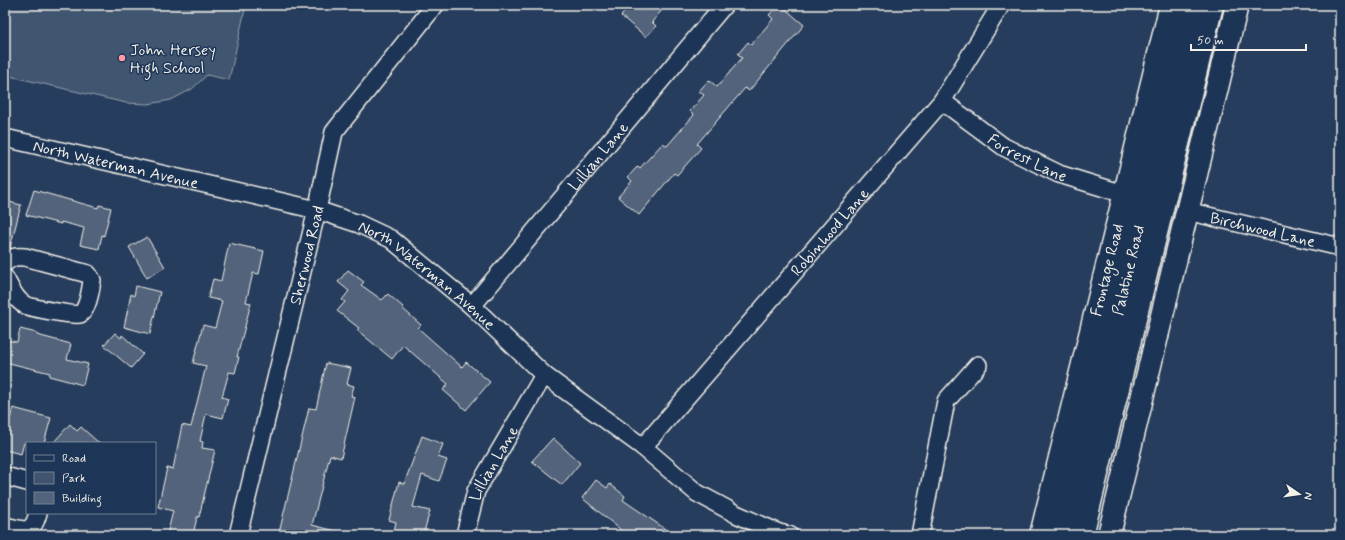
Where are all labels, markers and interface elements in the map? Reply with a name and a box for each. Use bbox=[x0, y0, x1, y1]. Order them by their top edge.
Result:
scale bar bbox=[1191, 26, 1306, 52]
text: 50 m bbox=[1197, 33, 1224, 49]
place label: John Hersey High School bbox=[130, 40, 216, 80]
marker: John Hersey High School bbox=[117, 53, 127, 63]
street label: Lillian Lane bbox=[564, 117, 634, 196]
street label: Forrest Lane bbox=[983, 129, 1069, 188]
street label: North Waterman Avenue bbox=[31, 136, 201, 194]
street label: Robinhood Lane bbox=[786, 183, 875, 281]
street label: Sherwood Road bbox=[285, 204, 330, 307]
street label: Birchwood Lane bbox=[1208, 208, 1317, 253]
street label: North Waterman Avenue bbox=[355, 216, 500, 335]
street label: Frontage Road bbox=[1086, 222, 1129, 319]
street label: Palatine Road bbox=[1108, 223, 1150, 318]
street label: Lillian Lane bbox=[465, 422, 524, 503]
legend bbox=[26, 442, 156, 514]
text: Road bbox=[62, 451, 86, 467]
text: Park bbox=[62, 471, 86, 487]
north arrow bbox=[1279, 474, 1319, 514]
text: Building bbox=[62, 491, 102, 508]
text: N bbox=[1300, 491, 1315, 501]

